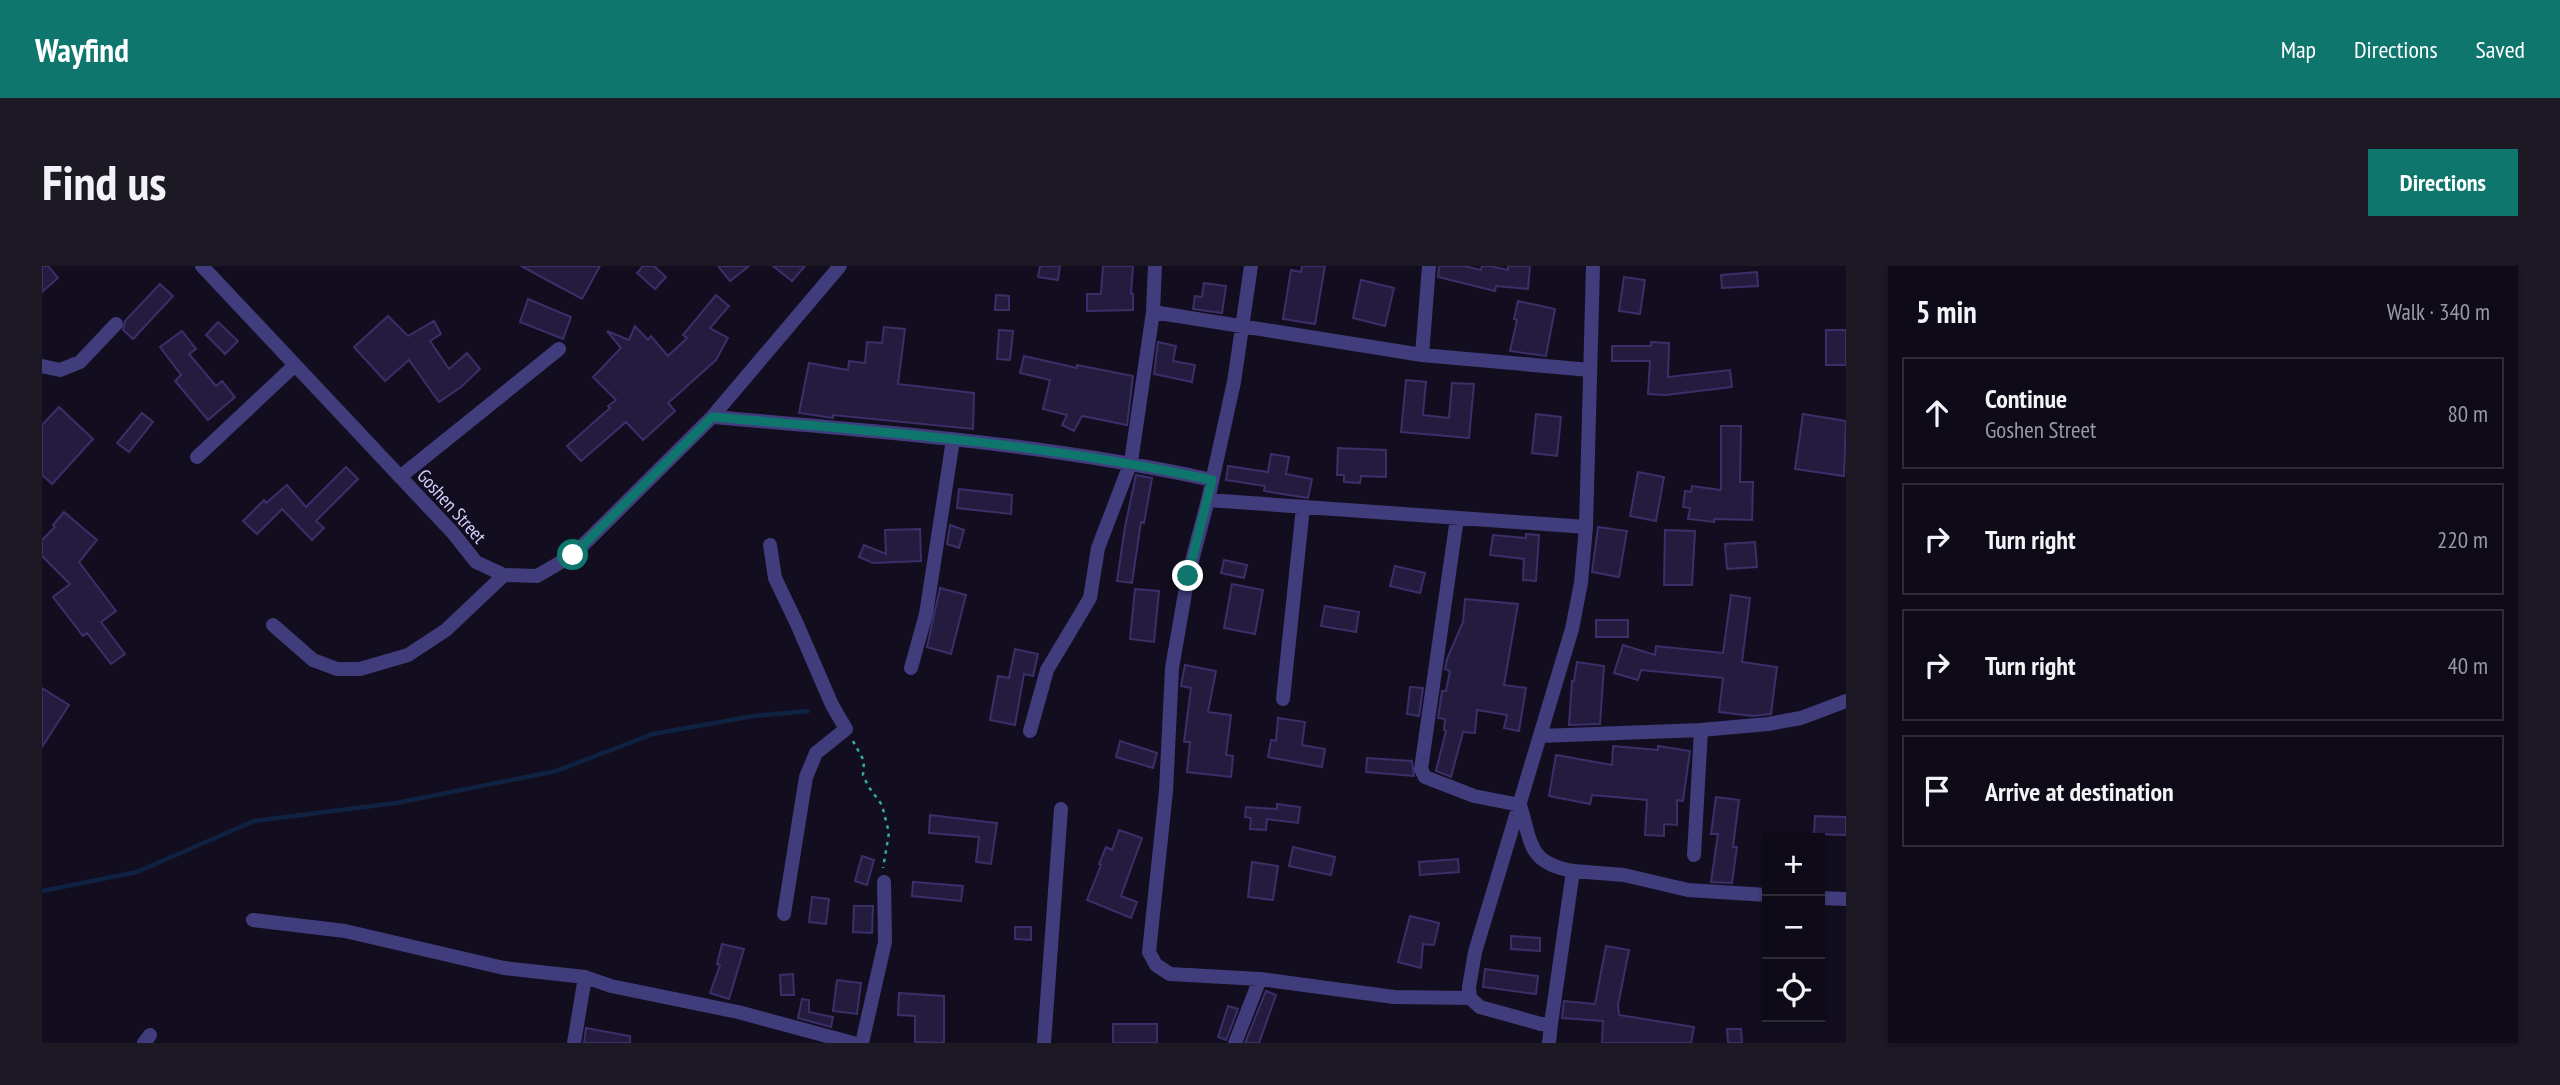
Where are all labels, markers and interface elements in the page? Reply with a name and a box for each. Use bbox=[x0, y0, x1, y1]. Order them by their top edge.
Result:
text: Wayfind bbox=[35, 28, 129, 71]
text: Map bbox=[2281, 34, 2316, 65]
text: Directions bbox=[2354, 34, 2438, 65]
text: Saved bbox=[2476, 34, 2525, 65]
button: Directions bbox=[2368, 149, 2518, 216]
text: Find us bbox=[42, 150, 166, 214]
text: 5 min bbox=[1916, 292, 1977, 331]
text: Walk · 340 m bbox=[2387, 297, 2490, 326]
text: Continue bbox=[1985, 382, 2067, 415]
icon: ahead bbox=[1918, 394, 1956, 432]
text: 80 m bbox=[2447, 399, 2488, 428]
text: Goshen Street bbox=[1985, 415, 2096, 444]
street label: Goshen Street bbox=[412, 464, 492, 549]
icon: right bbox=[1918, 520, 1956, 558]
text: Turn right bbox=[1985, 523, 2076, 556]
text: 220 m bbox=[2437, 525, 2488, 554]
route start bbox=[557, 539, 588, 570]
route end bbox=[1172, 560, 1203, 591]
icon: right bbox=[1918, 646, 1956, 684]
text: Turn right bbox=[1985, 649, 2076, 682]
text: 40 m bbox=[2447, 651, 2488, 680]
icon: arrive bbox=[1918, 772, 1956, 810]
text: Arrive at destination bbox=[1985, 775, 2174, 808]
map controls bbox=[1762, 833, 1825, 1022]
button: + bbox=[1762, 833, 1825, 896]
button: − bbox=[1762, 896, 1825, 959]
button: locate bbox=[1762, 959, 1825, 1022]

